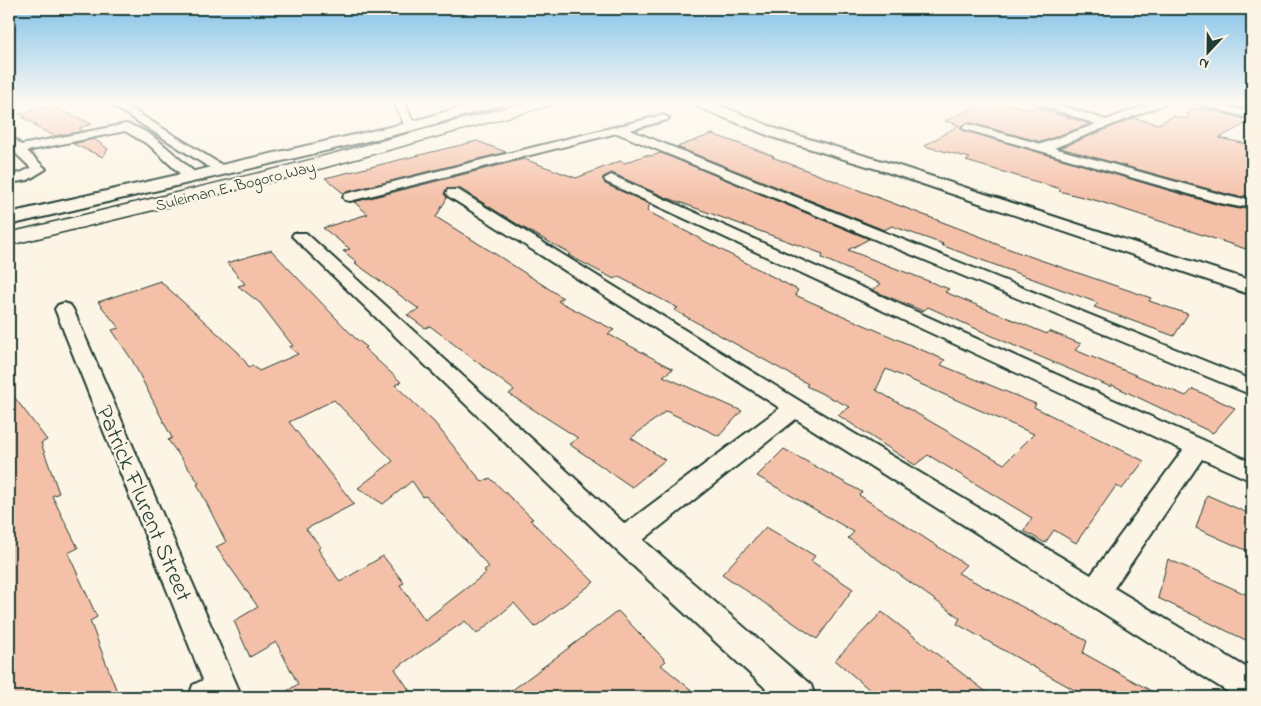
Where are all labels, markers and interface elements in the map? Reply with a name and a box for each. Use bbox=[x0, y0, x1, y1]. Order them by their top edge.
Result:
north arrow bbox=[1184, 28, 1234, 78]
text: N bbox=[1195, 51, 1212, 74]
street label: Suleiman E. Bogoro Way bbox=[153, 155, 318, 218]
street label: Patrick Flurent Street bbox=[86, 400, 200, 608]

